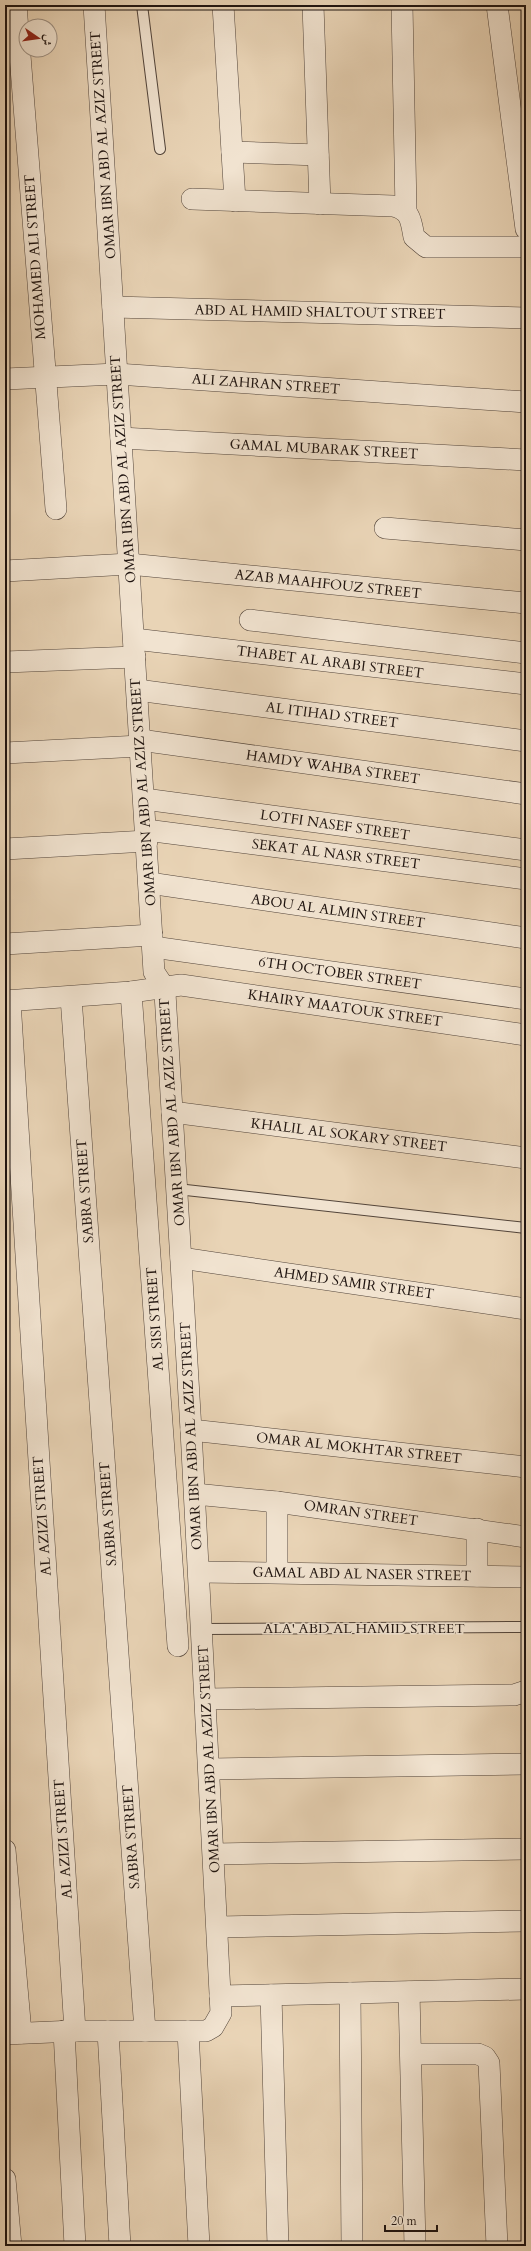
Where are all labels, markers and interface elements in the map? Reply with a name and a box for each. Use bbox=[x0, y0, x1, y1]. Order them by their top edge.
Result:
north arrow bbox=[18, 18, 58, 58]
street label: OMAR IBN ABD AL AZIZ STREET bbox=[86, 30, 120, 260]
text: ش bbox=[39, 33, 56, 47]
street label: MOHAMED ALI STREET bbox=[20, 174, 50, 340]
street label: ABD AL HAMID SHALTOUT STREET bbox=[194, 300, 446, 324]
street label: OMAR IBN ABD AL AZIZ STREET bbox=[106, 354, 140, 584]
street label: ALI ZAHRAN STREET bbox=[191, 369, 341, 399]
street label: GAMAL MUBARAK STREET bbox=[229, 435, 419, 463]
street label: AZAB MAAHFOUZ STREET bbox=[234, 565, 422, 603]
street label: THABET AL ARABI STREET bbox=[235, 641, 425, 683]
street label: OMAR IBN ABD AL AZIZ STREET bbox=[126, 677, 160, 907]
street label: AL ITIHAD STREET bbox=[265, 697, 399, 733]
street label: HAMDY WAHBA STREET bbox=[245, 745, 421, 789]
street label: LOTFI NASEF STREET bbox=[259, 805, 411, 845]
street label: SEKAT AL NASR STREET bbox=[251, 834, 421, 874]
street label: ABOU AL ALMIN STREET bbox=[250, 889, 426, 933]
street label: 6TH OCTOBER STREET bbox=[257, 952, 423, 994]
street label: KHAIRY MAATOUK STREET bbox=[246, 985, 444, 1031]
street label: OMAR IBN ABD AL AZIZ STREET bbox=[155, 997, 189, 1227]
street label: KHALIL AL SOKARY STREET bbox=[250, 1114, 448, 1156]
street label: SABRA STREET bbox=[72, 1138, 98, 1244]
street label: AHMED SAMIR STREET bbox=[273, 1262, 435, 1304]
street label: AL SISI STREET bbox=[142, 1266, 168, 1372]
street label: OMAR IBN ABD AL AZIZ STREET bbox=[176, 1321, 206, 1551]
street label: OMAR AL MOKHTAR STREET bbox=[255, 1428, 463, 1468]
street label: AL AZIZI STREET bbox=[28, 1455, 56, 1577]
street label: SABRA STREET bbox=[95, 1461, 121, 1567]
street label: OMRAN STREET bbox=[303, 1496, 419, 1530]
street label: GAMAL ABD AL NASER STREET bbox=[252, 1563, 472, 1585]
street label: ALA' ABD AL HAMID STREET bbox=[263, 1619, 465, 1638]
street label: OMAR IBN ABD AL AZIZ STREET bbox=[194, 1644, 224, 1874]
street label: AL AZIZI STREET bbox=[49, 1778, 77, 1900]
street label: SABRA STREET bbox=[118, 1784, 144, 1890]
scale bar bbox=[385, 2207, 437, 2233]
text: 20 m bbox=[391, 2213, 418, 2229]

